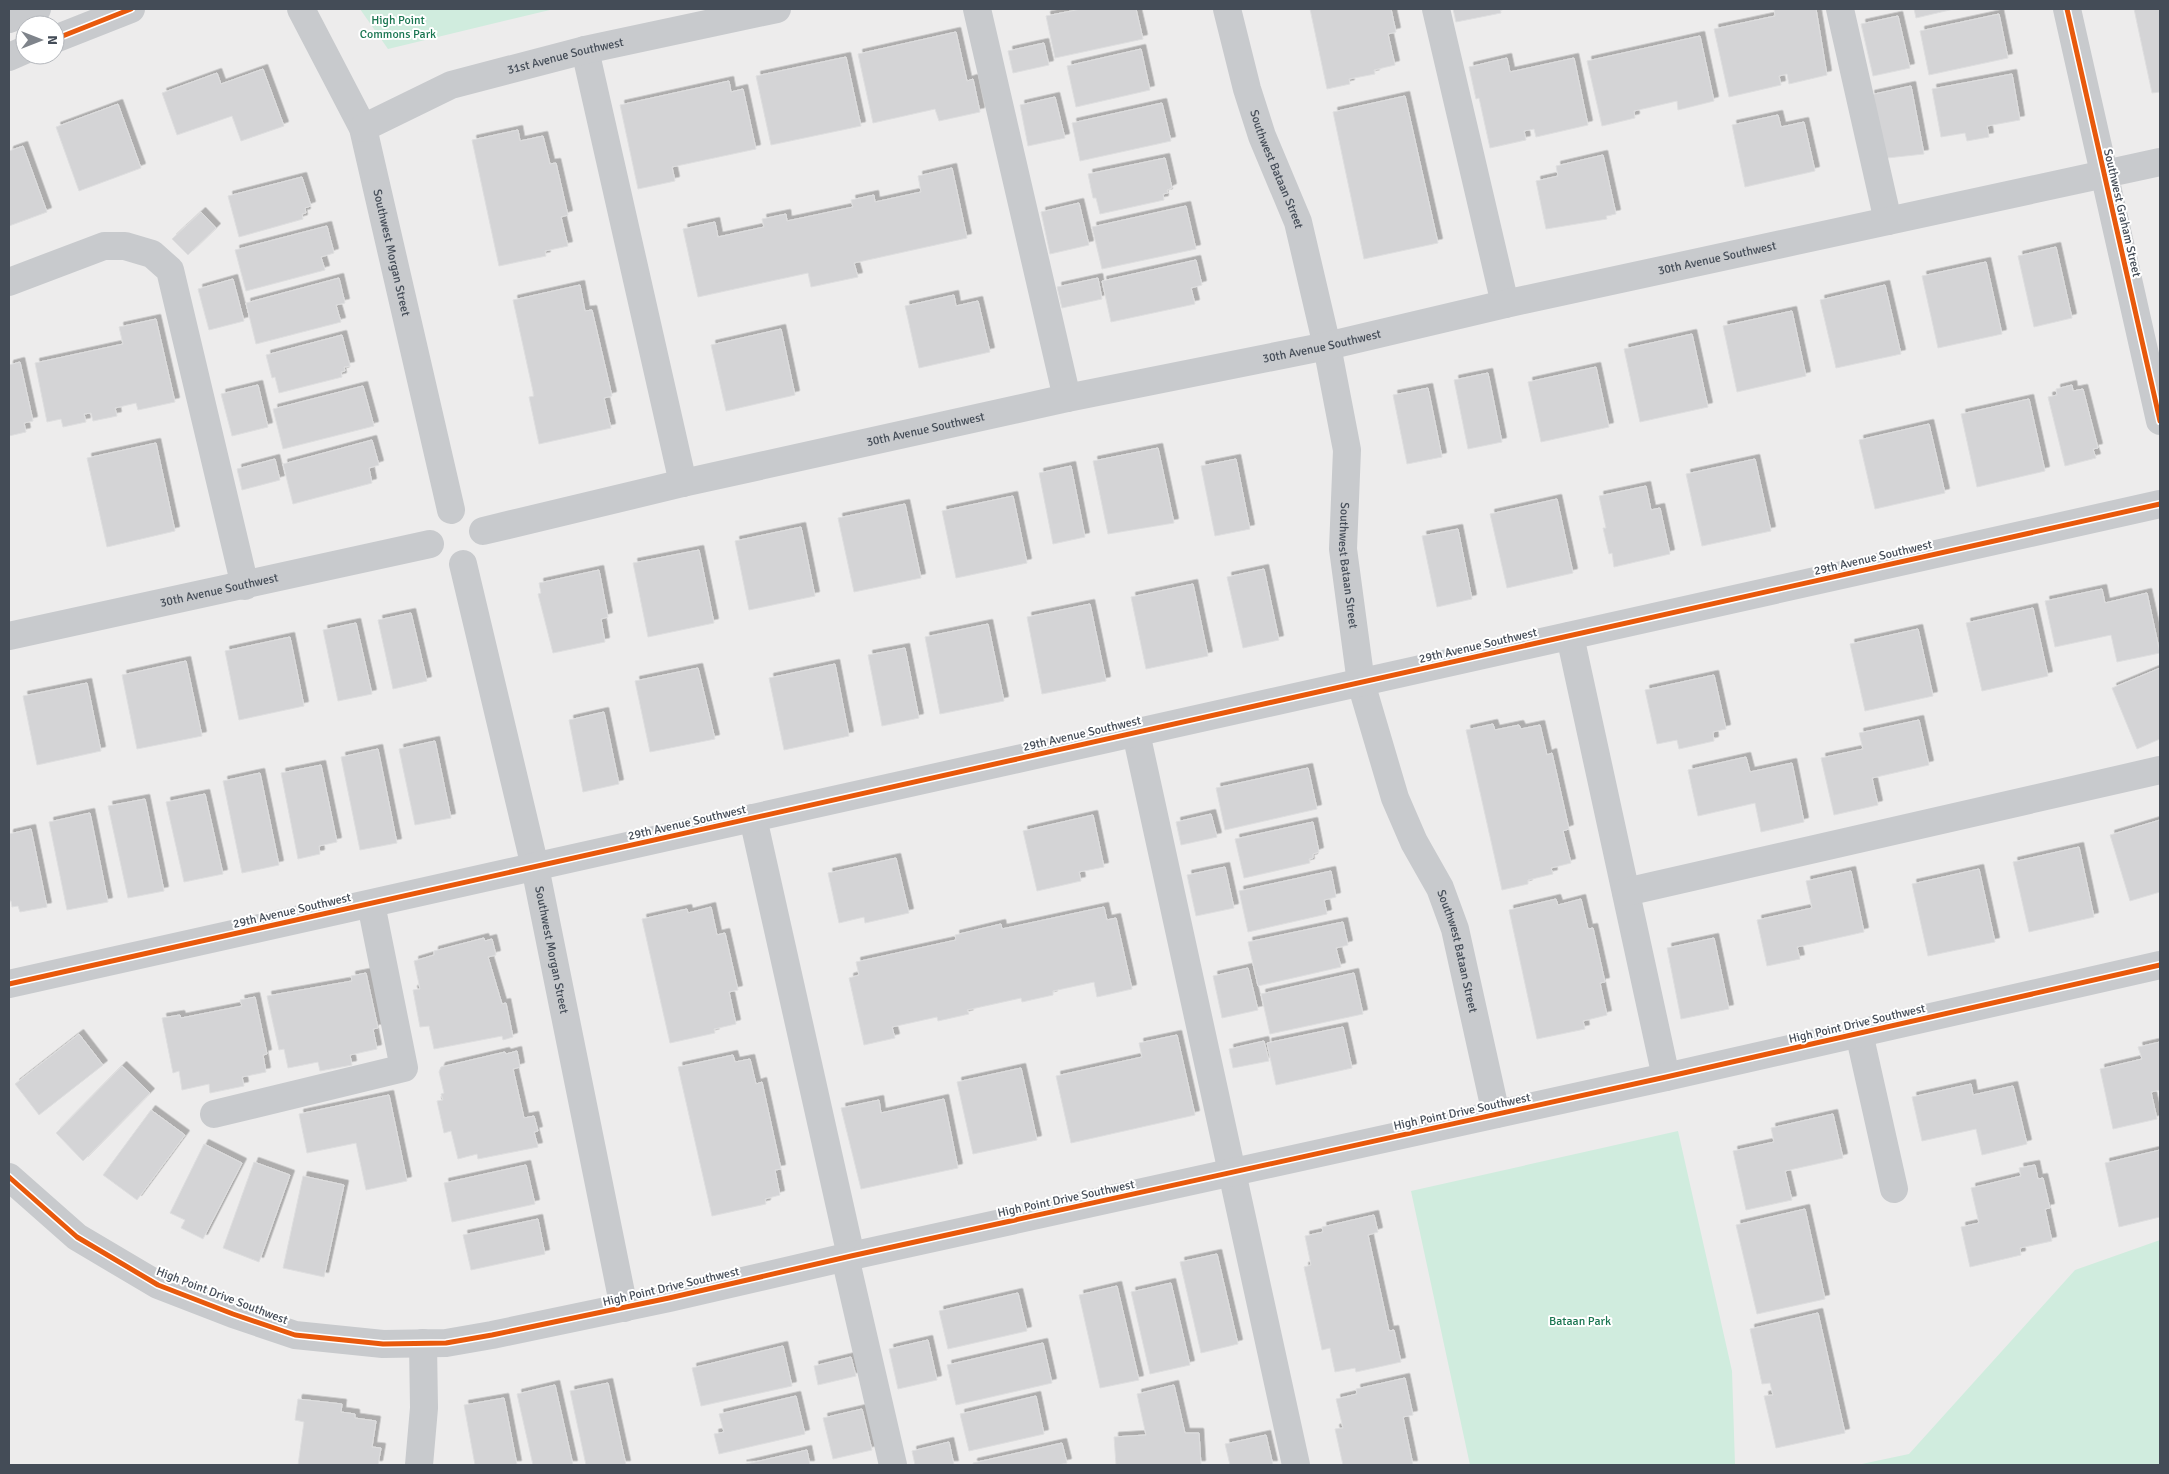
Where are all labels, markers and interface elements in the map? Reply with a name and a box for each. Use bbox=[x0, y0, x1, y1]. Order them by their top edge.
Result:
park label: High Point Commons Park bbox=[360, 13, 436, 42]
north arrow bbox=[15, 15, 65, 65]
street label: 31st Avenue Southwest bbox=[506, 34, 625, 78]
text: N bbox=[44, 35, 61, 45]
street label: Southwest Bataan Street bbox=[1247, 108, 1307, 230]
street label: Southwest Graham Street bbox=[2100, 148, 2144, 278]
street label: Southwest Morgan Street bbox=[370, 188, 414, 318]
street label: 30th Avenue Southwest bbox=[1657, 238, 1778, 278]
street label: 30th Avenue Southwest bbox=[1261, 326, 1382, 366]
street label: 30th Avenue Southwest bbox=[865, 409, 986, 450]
street label: Southwest Bataan Street bbox=[1335, 502, 1361, 629]
street label: 29th Avenue Southwest bbox=[1813, 537, 1933, 579]
street label: 30th Avenue Southwest bbox=[159, 570, 280, 610]
street label: 29th Avenue Southwest bbox=[1418, 625, 1538, 667]
street label: 29th Avenue Southwest bbox=[1022, 713, 1142, 755]
street label: 29th Avenue Southwest bbox=[627, 802, 747, 844]
street label: Southwest Morgan Street bbox=[532, 885, 572, 1015]
street label: Southwest Bataan Street bbox=[1434, 888, 1481, 1014]
street label: 29th Avenue Southwest bbox=[232, 890, 352, 932]
street label: High Point Drive Southwest bbox=[1787, 1001, 1927, 1047]
street label: High Point Drive Southwest bbox=[1392, 1090, 1532, 1134]
street label: High Point Drive Southwest bbox=[996, 1177, 1136, 1221]
street label: High Point Drive Southwest bbox=[154, 1264, 290, 1328]
street label: High Point Drive Southwest bbox=[601, 1264, 741, 1310]
park label: Bataan Park bbox=[1549, 1314, 1611, 1329]

